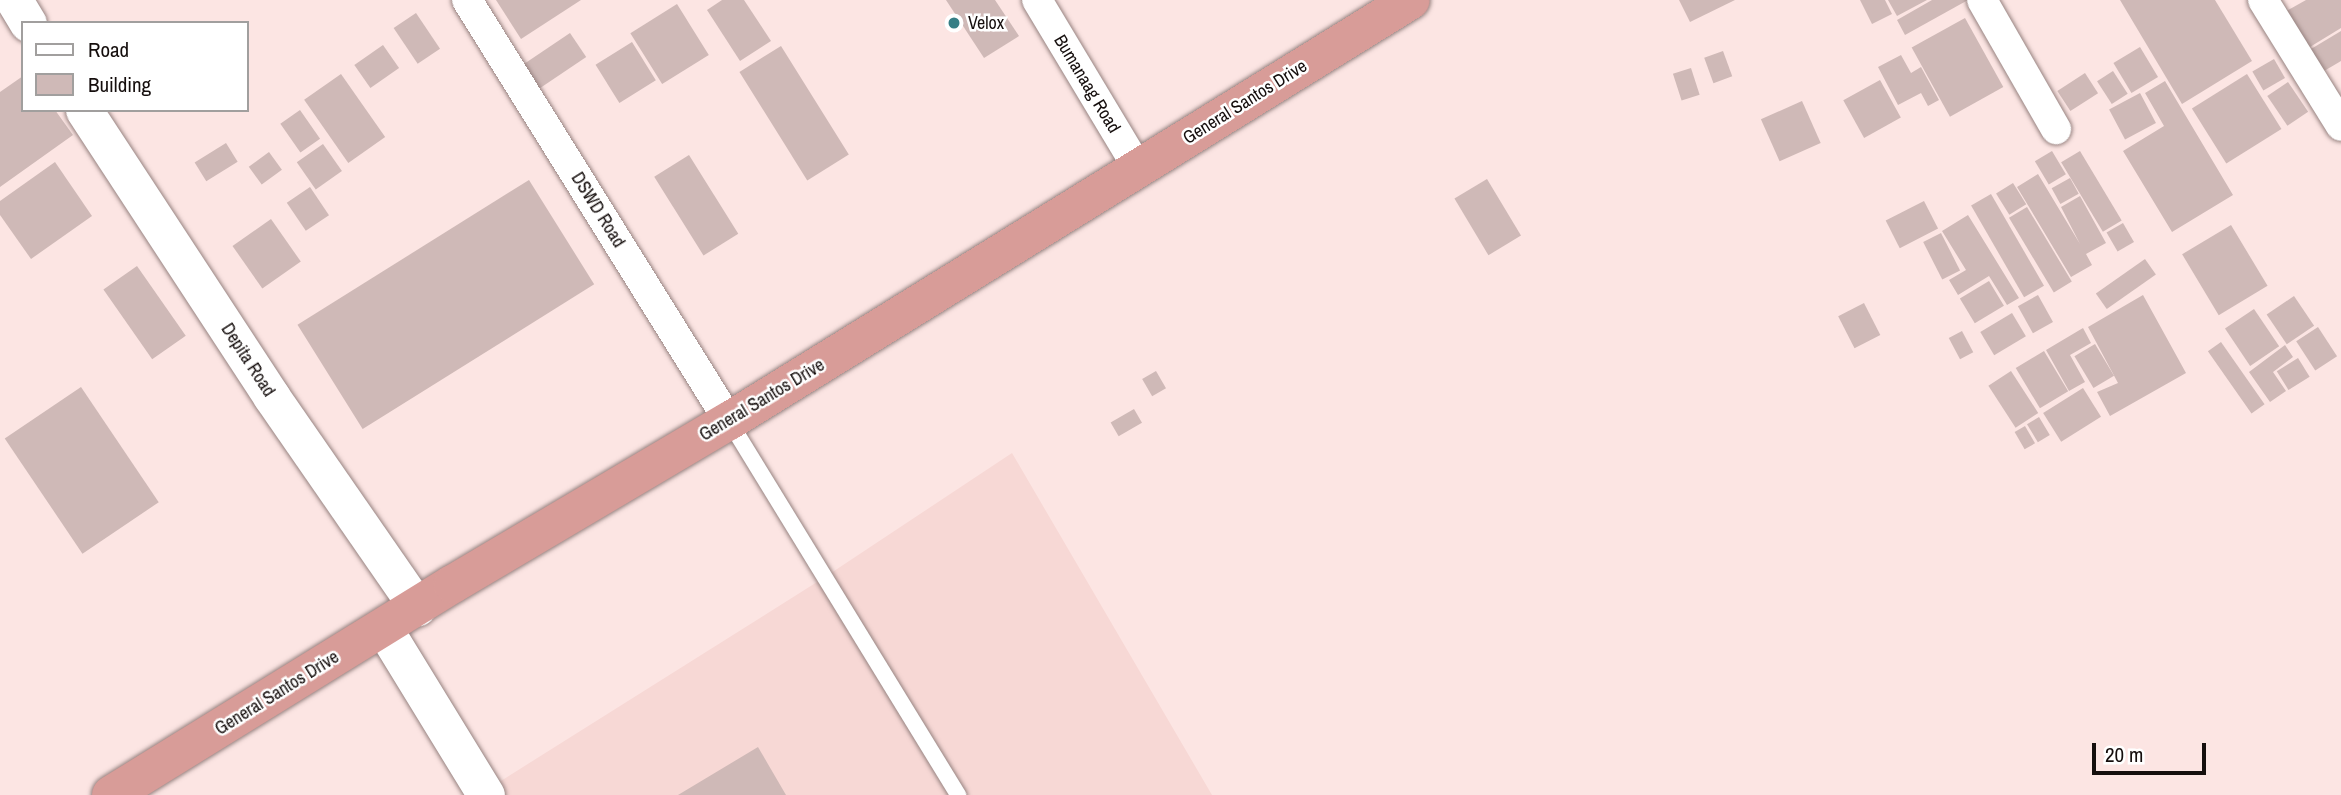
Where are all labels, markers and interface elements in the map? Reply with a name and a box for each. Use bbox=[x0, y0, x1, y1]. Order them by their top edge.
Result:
place label: Velox bbox=[968, 12, 1004, 34]
marker: Velox bbox=[946, 15, 962, 31]
legend bbox=[21, 21, 248, 112]
street label: Bumanaag Road bbox=[1049, 31, 1125, 137]
text: Road bbox=[88, 35, 129, 64]
street label: General Santos Drive bbox=[1179, 55, 1311, 149]
text: Building bbox=[88, 70, 151, 99]
street label: DSWD Road bbox=[566, 168, 630, 252]
street label: Depita Road bbox=[216, 319, 280, 401]
street label: General Santos Drive bbox=[696, 354, 828, 446]
street label: General Santos Drive bbox=[211, 646, 343, 740]
scale bar bbox=[2096, 728, 2210, 772]
text: 20 m bbox=[2105, 740, 2143, 769]

